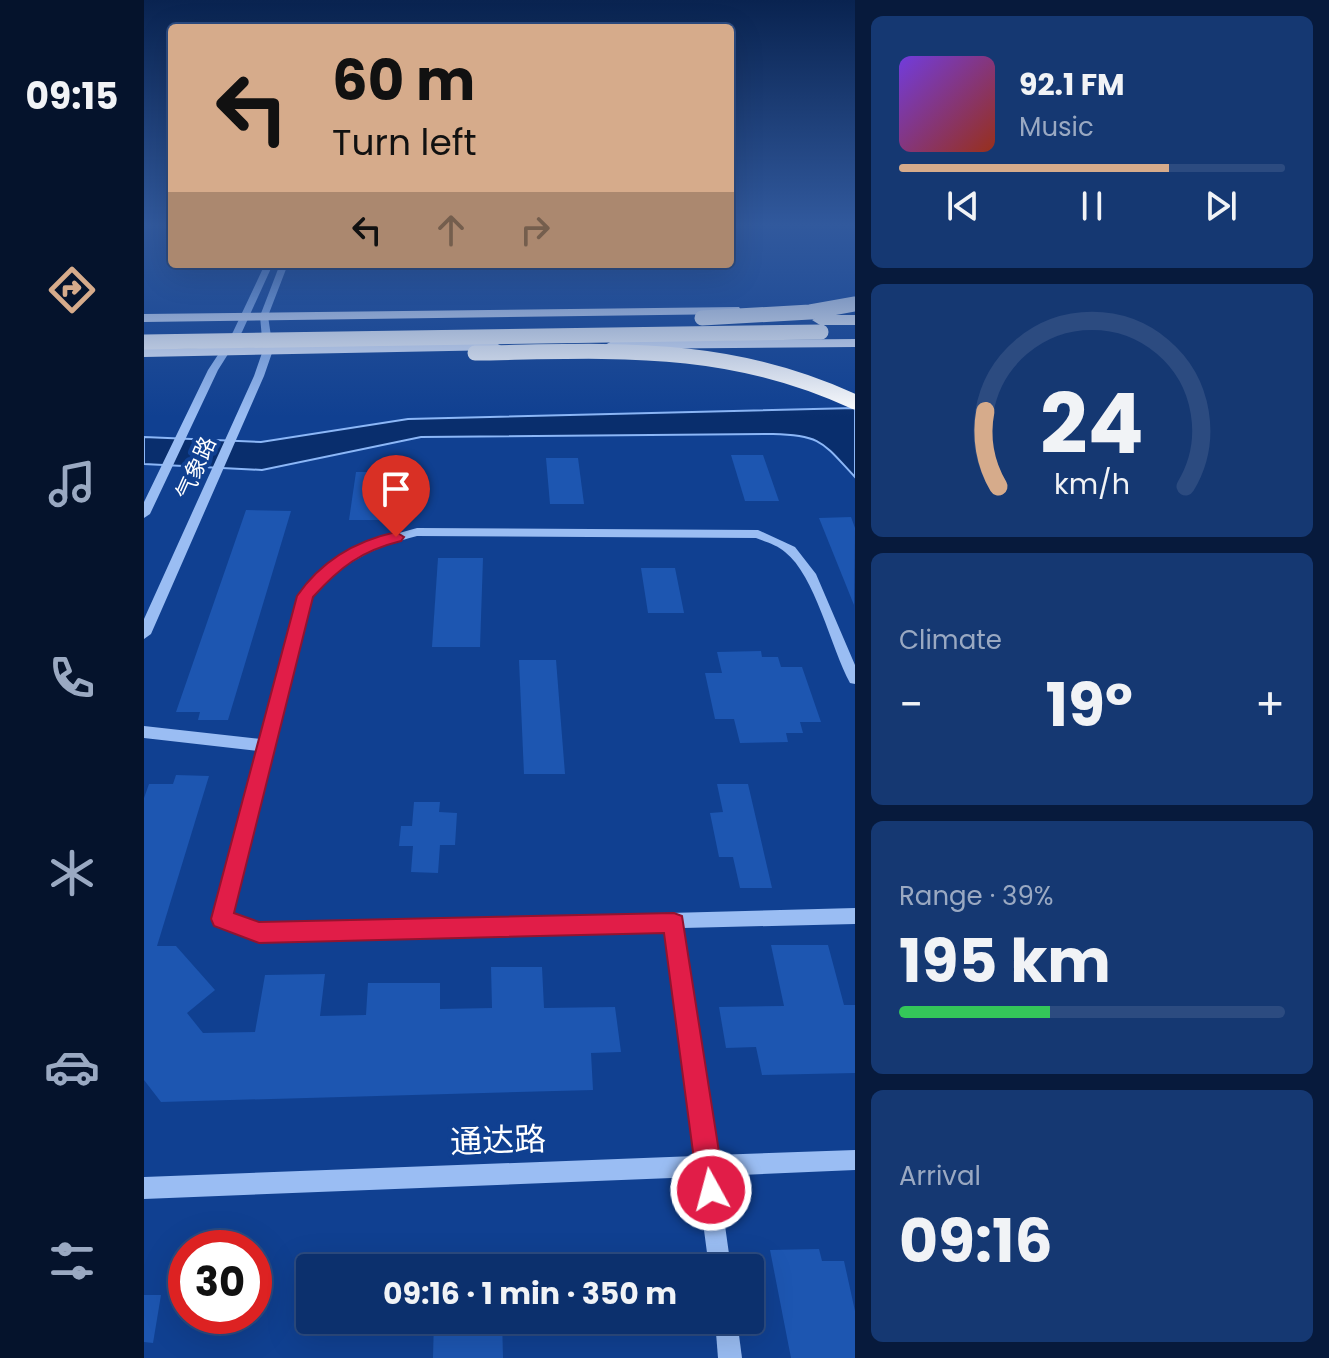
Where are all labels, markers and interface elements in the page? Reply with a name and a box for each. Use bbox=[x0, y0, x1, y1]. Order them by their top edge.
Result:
text: 60 m bbox=[332, 41, 475, 120]
icon: left bbox=[200, 56, 304, 160]
text: 92.1 FM bbox=[1019, 63, 1125, 106]
text: 09:15 bbox=[26, 71, 118, 122]
text: Music bbox=[1019, 109, 1094, 145]
text: Turn left bbox=[332, 117, 477, 168]
icon: previous bbox=[941, 184, 985, 228]
icon: pause bbox=[1070, 184, 1114, 228]
icon: next bbox=[1199, 184, 1243, 228]
icon: left bbox=[345, 208, 389, 252]
icon: ahead bbox=[429, 208, 473, 252]
icon: right bbox=[513, 208, 557, 252]
icon: directions bbox=[44, 262, 100, 318]
text: 24 bbox=[1040, 365, 1144, 481]
street label: 气象路 bbox=[168, 432, 224, 504]
pin bbox=[362, 455, 430, 537]
icon: music bbox=[44, 456, 100, 512]
text: km/h bbox=[1054, 464, 1130, 504]
icon: arrive bbox=[374, 467, 418, 511]
text: Climate bbox=[899, 622, 1002, 658]
icon: phone bbox=[44, 650, 100, 706]
text: 19° bbox=[1045, 663, 1133, 747]
text: − bbox=[899, 674, 923, 735]
text: + bbox=[1255, 674, 1285, 735]
icon: climate bbox=[44, 845, 100, 901]
text: Range · 39% bbox=[899, 878, 1054, 914]
text: 195 km bbox=[899, 919, 1111, 1003]
icon: car bbox=[44, 1039, 100, 1095]
street label: 通达路 bbox=[449, 1116, 547, 1164]
position arrow bbox=[669, 1148, 753, 1232]
text: Arrival bbox=[899, 1158, 981, 1194]
text: 09:16 bbox=[899, 1199, 1053, 1283]
speed limit sign: 30 bbox=[168, 1230, 272, 1334]
icon: filters bbox=[44, 1233, 100, 1289]
text: 09:16 · 1 min · 350 m bbox=[383, 1272, 677, 1315]

